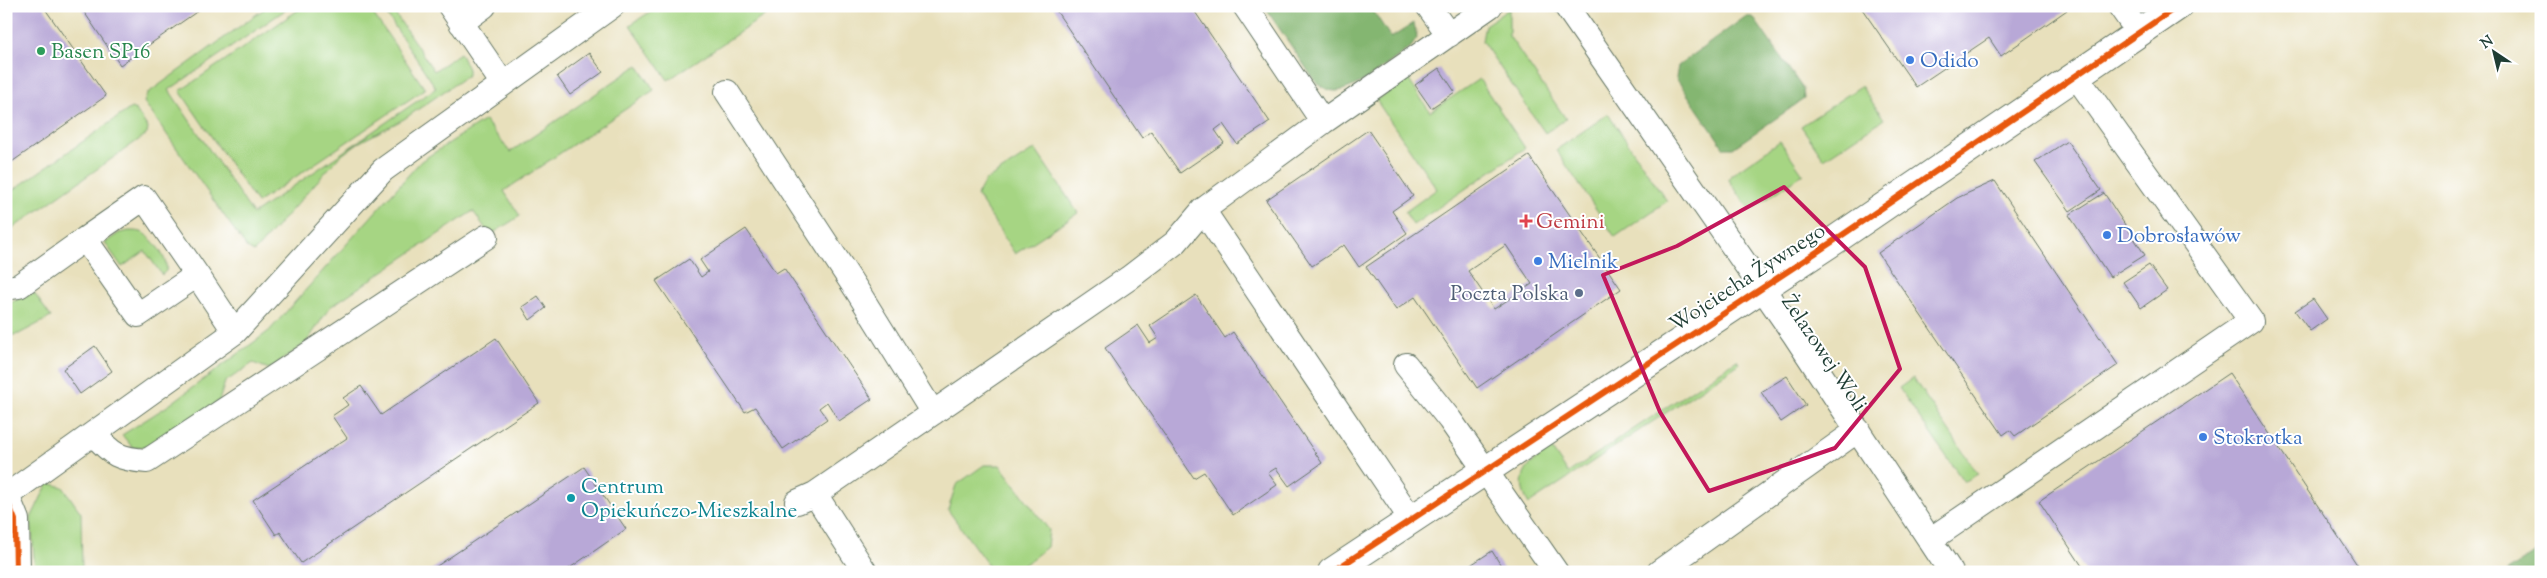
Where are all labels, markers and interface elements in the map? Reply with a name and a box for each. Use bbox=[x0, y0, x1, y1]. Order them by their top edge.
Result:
north arrow bbox=[2470, 28, 2520, 78]
text: N bbox=[2477, 32, 2498, 54]
place label: Basen SP16 bbox=[51, 38, 150, 68]
marker: Basen SP16 bbox=[35, 45, 47, 57]
place label: Odido bbox=[1920, 47, 1979, 77]
marker: Odido bbox=[1904, 54, 1916, 66]
place label: Gemini bbox=[1536, 208, 1605, 238]
marker: Gemini bbox=[1520, 215, 1532, 227]
street label: Wojciecha Żywnego bbox=[1664, 217, 1832, 340]
place label: Dobrosławów bbox=[2117, 222, 2241, 252]
marker: Dobrosławów bbox=[2101, 229, 2113, 241]
place label: Mielnik bbox=[1548, 248, 1619, 278]
marker: Mielnik bbox=[1532, 255, 1544, 267]
place label: Poczta Polska bbox=[1450, 280, 1569, 310]
marker: Poczta Polska bbox=[1573, 287, 1585, 299]
street label: Żelazowej Woli bbox=[1773, 290, 1874, 419]
place label: Stokrotka bbox=[2213, 424, 2303, 454]
marker: Stokrotka bbox=[2197, 431, 2209, 443]
place label: Centrum Opiekuńczo-Mieszkalne bbox=[581, 473, 797, 527]
marker: Centrum Opiekuńczo-Mieszkalne bbox=[565, 492, 577, 504]

